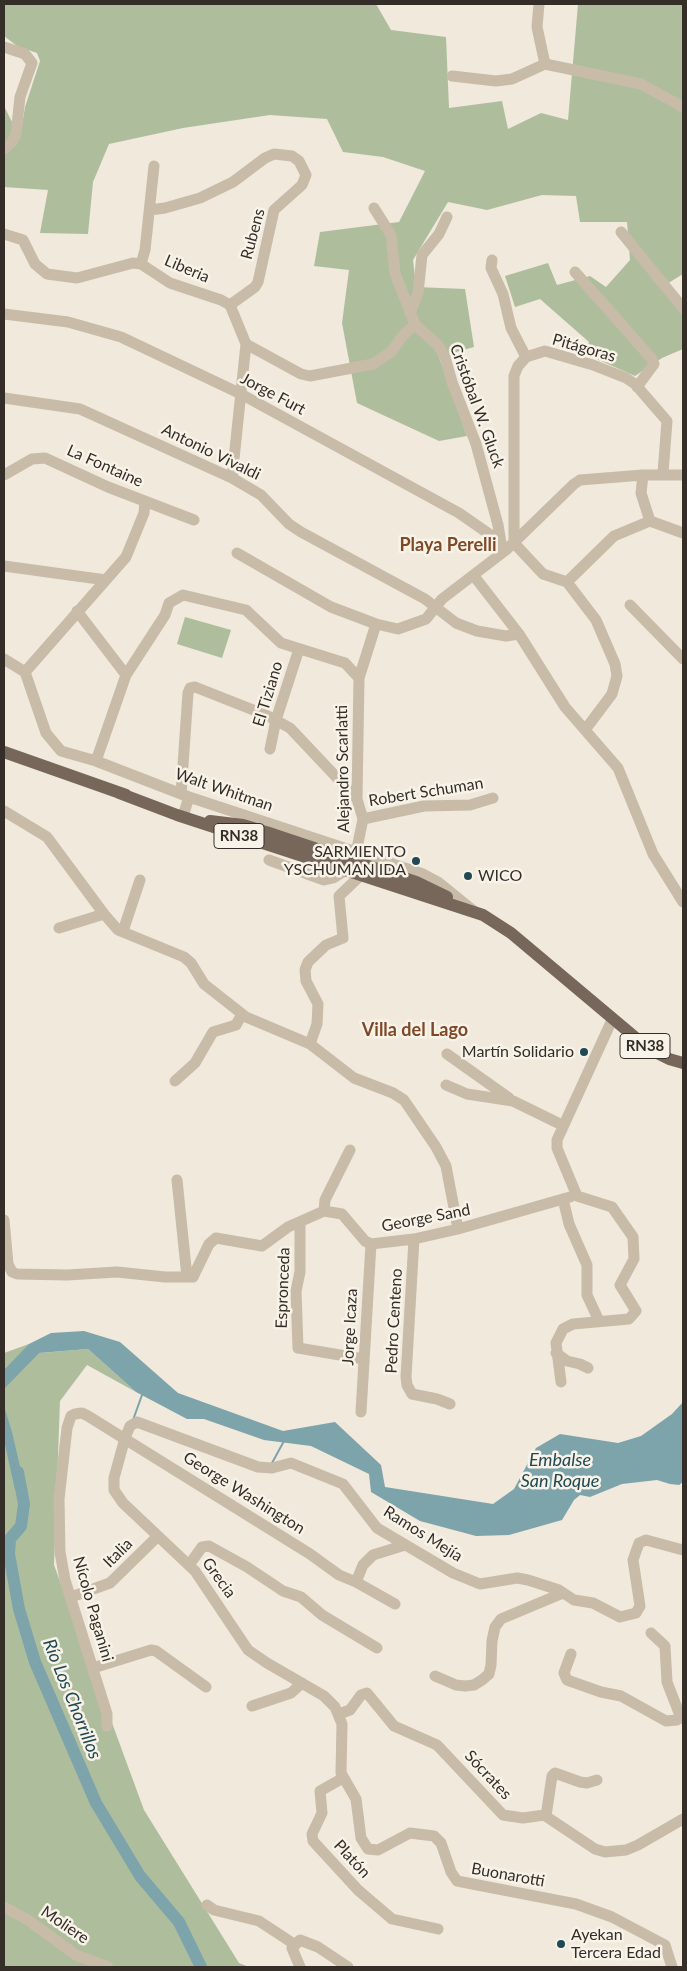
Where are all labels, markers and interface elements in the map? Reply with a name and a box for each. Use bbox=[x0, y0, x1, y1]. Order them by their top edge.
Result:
street label: Rubens bbox=[237, 206, 269, 262]
street label: Liberia bbox=[162, 251, 212, 287]
street label: Pitágoras bbox=[550, 330, 618, 366]
street label: Cristóbal W. Gluck bbox=[446, 341, 508, 471]
street label: Jorge Furt bbox=[237, 369, 309, 419]
street label: Antonio Vivaldi bbox=[158, 420, 264, 484]
street label: La Fontaine bbox=[64, 441, 146, 491]
district label: Playa Perelli bbox=[399, 534, 497, 556]
street label: El Tiziano bbox=[249, 659, 287, 729]
street label: Alejandro Scarlatti bbox=[332, 705, 354, 833]
street label: Walt Whitman bbox=[173, 764, 275, 816]
street label: Robert Schuman bbox=[367, 773, 485, 811]
road number: RN38 bbox=[214, 824, 264, 848]
place label: SARMIENTO YSCHUMAN IDA bbox=[284, 842, 406, 880]
marker: SARMIENTO YSCHUMAN IDA bbox=[410, 855, 422, 867]
place label: WICO bbox=[478, 866, 522, 886]
marker: WICO bbox=[462, 870, 474, 882]
district label: Villa del Lago bbox=[362, 1019, 468, 1041]
road number: RN38 bbox=[620, 1034, 670, 1058]
place label: Martín Solidario bbox=[462, 1042, 574, 1062]
marker: Martín Solidario bbox=[578, 1046, 590, 1058]
street label: George Sand bbox=[380, 1200, 472, 1236]
street label: Espronceda bbox=[272, 1247, 294, 1329]
street label: Pedro Centeno bbox=[382, 1268, 406, 1374]
street label: Jorge Icaza bbox=[338, 1288, 362, 1366]
street label: George Washington bbox=[180, 1448, 308, 1538]
water label: Embalse San Roque bbox=[521, 1449, 599, 1492]
street label: Ramos Mejía bbox=[380, 1502, 466, 1566]
street label: Italia bbox=[99, 1534, 137, 1572]
street label: Nícolo Paganini bbox=[69, 1554, 117, 1664]
street label: Grecia bbox=[198, 1554, 240, 1602]
water label: Río Los Chorrillos bbox=[38, 1636, 106, 1762]
street label: Sócrates bbox=[461, 1747, 515, 1803]
street label: Platón bbox=[330, 1836, 374, 1882]
street label: Buonarotti bbox=[470, 1859, 546, 1891]
street label: Moliere bbox=[37, 1902, 93, 1948]
place label: Ayekan Tercera Edad bbox=[571, 1925, 661, 1963]
marker: Ayekan Tercera Edad bbox=[555, 1938, 567, 1950]

